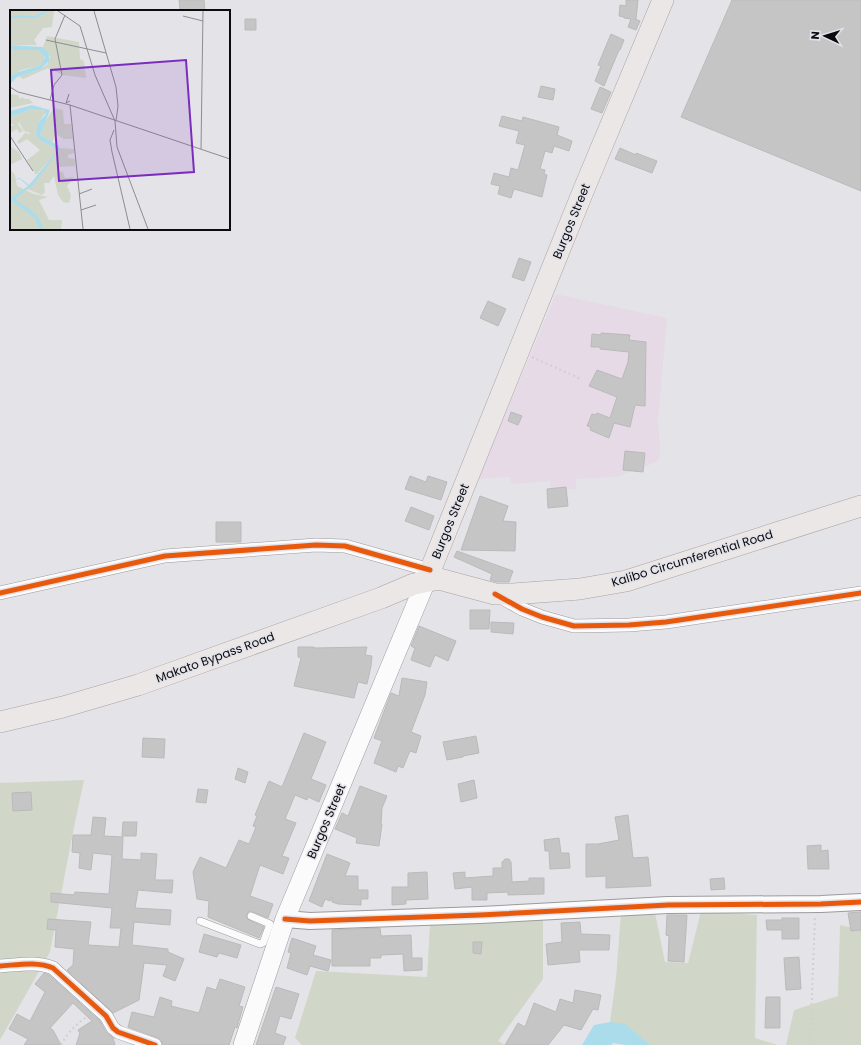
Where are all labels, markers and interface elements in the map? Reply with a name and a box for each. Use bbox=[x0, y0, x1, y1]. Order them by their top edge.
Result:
inset map bbox=[10, 10, 230, 230]
north arrow bbox=[805, 16, 845, 56]
text: N bbox=[807, 31, 823, 40]
street label: Burgos Street bbox=[548, 181, 594, 261]
street label: Burgos Street bbox=[427, 481, 473, 561]
street label: Kalibo Circumferential Road bbox=[609, 525, 775, 591]
street label: Makato Bypass Road bbox=[153, 628, 277, 686]
street label: Burgos Street bbox=[303, 781, 349, 861]

